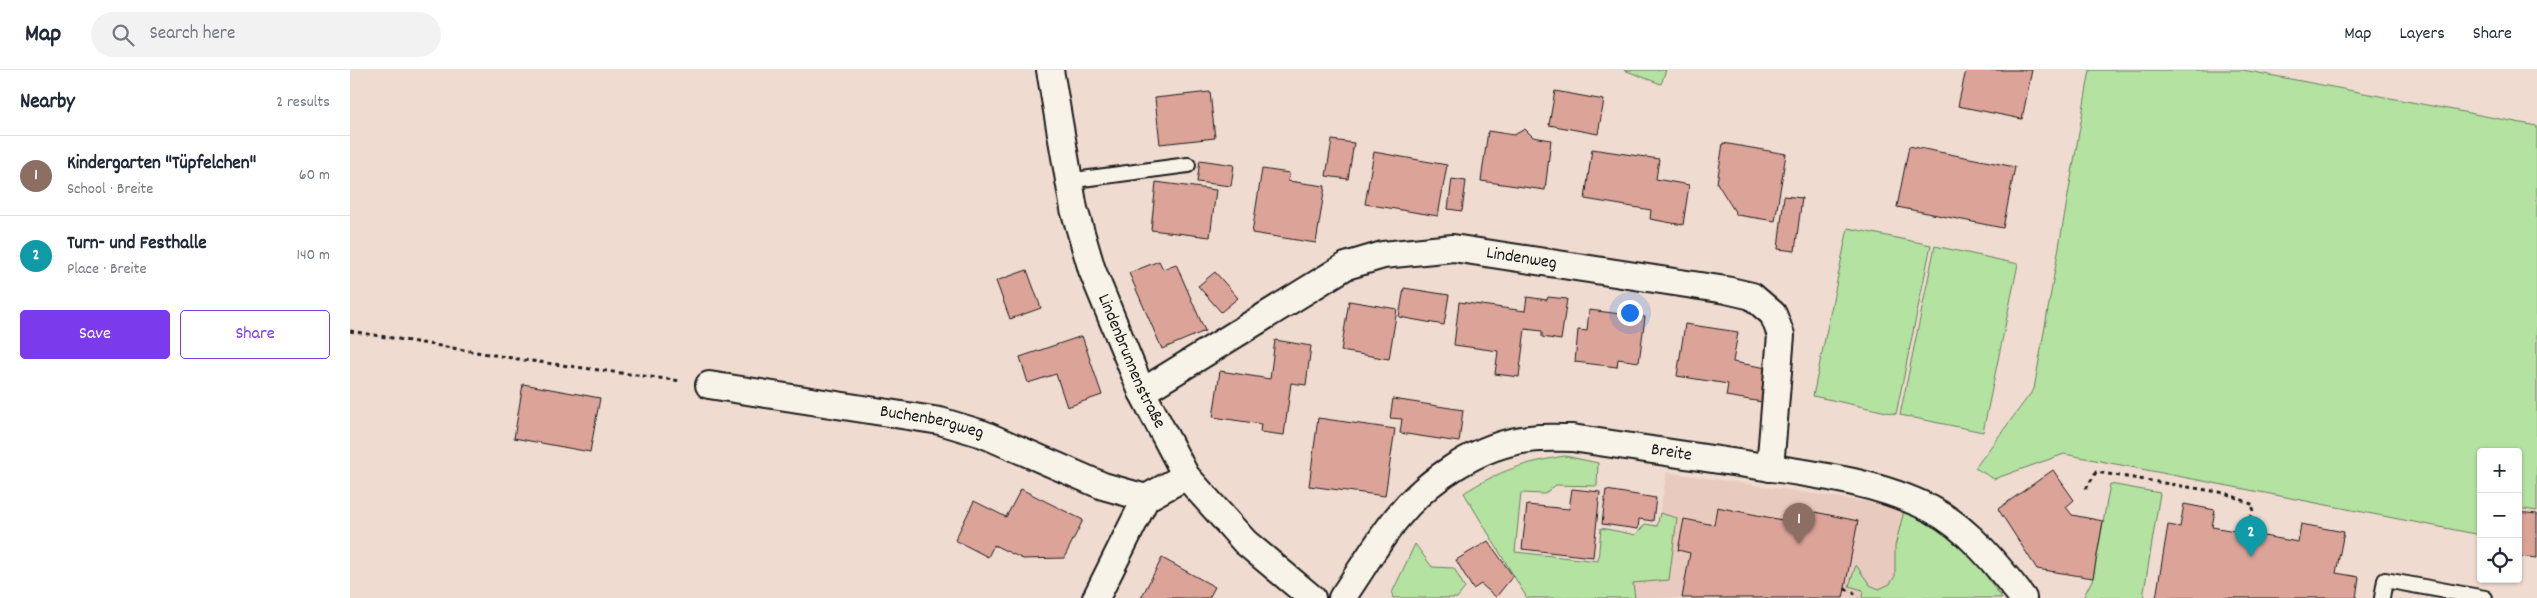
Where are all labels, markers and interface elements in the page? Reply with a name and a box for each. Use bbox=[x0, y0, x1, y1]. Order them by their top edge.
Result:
search box bbox=[91, 12, 441, 57]
text: Map bbox=[25, 18, 61, 52]
icon: search bbox=[109, 21, 137, 49]
text: Search here bbox=[149, 21, 235, 48]
text: Map bbox=[2344, 22, 2371, 47]
text: Layers bbox=[2399, 22, 2445, 47]
text: Share bbox=[2473, 22, 2512, 47]
text: Nearby bbox=[20, 88, 75, 118]
text: 2 results bbox=[276, 91, 330, 114]
text: Kindergarten "Tüpfelchen" bbox=[67, 151, 256, 178]
text: 1 bbox=[34, 164, 38, 187]
text: 60 m bbox=[299, 164, 330, 187]
text: School · Breite bbox=[67, 178, 153, 201]
text: Turn- und Festhalle bbox=[67, 231, 207, 258]
street label: Lindenweg bbox=[1484, 241, 1559, 276]
text: 2 bbox=[33, 244, 40, 267]
text: 140 m bbox=[296, 244, 330, 267]
text: Place · Breite bbox=[67, 258, 146, 281]
street label: Lindenbrunnenstraße bbox=[1091, 290, 1172, 433]
your location bbox=[1617, 300, 1643, 326]
button: Save bbox=[20, 310, 170, 359]
button: Share bbox=[180, 310, 330, 359]
street label: Buchenbergweg bbox=[878, 399, 987, 446]
street label: Breite bbox=[1649, 437, 1693, 468]
map controls bbox=[2477, 448, 2522, 583]
button: + bbox=[2477, 448, 2522, 493]
button: − bbox=[2477, 493, 2522, 538]
pin: 1 bbox=[1783, 503, 1815, 544]
pin: 2 bbox=[2235, 516, 2267, 557]
button: locate bbox=[2477, 538, 2522, 583]

